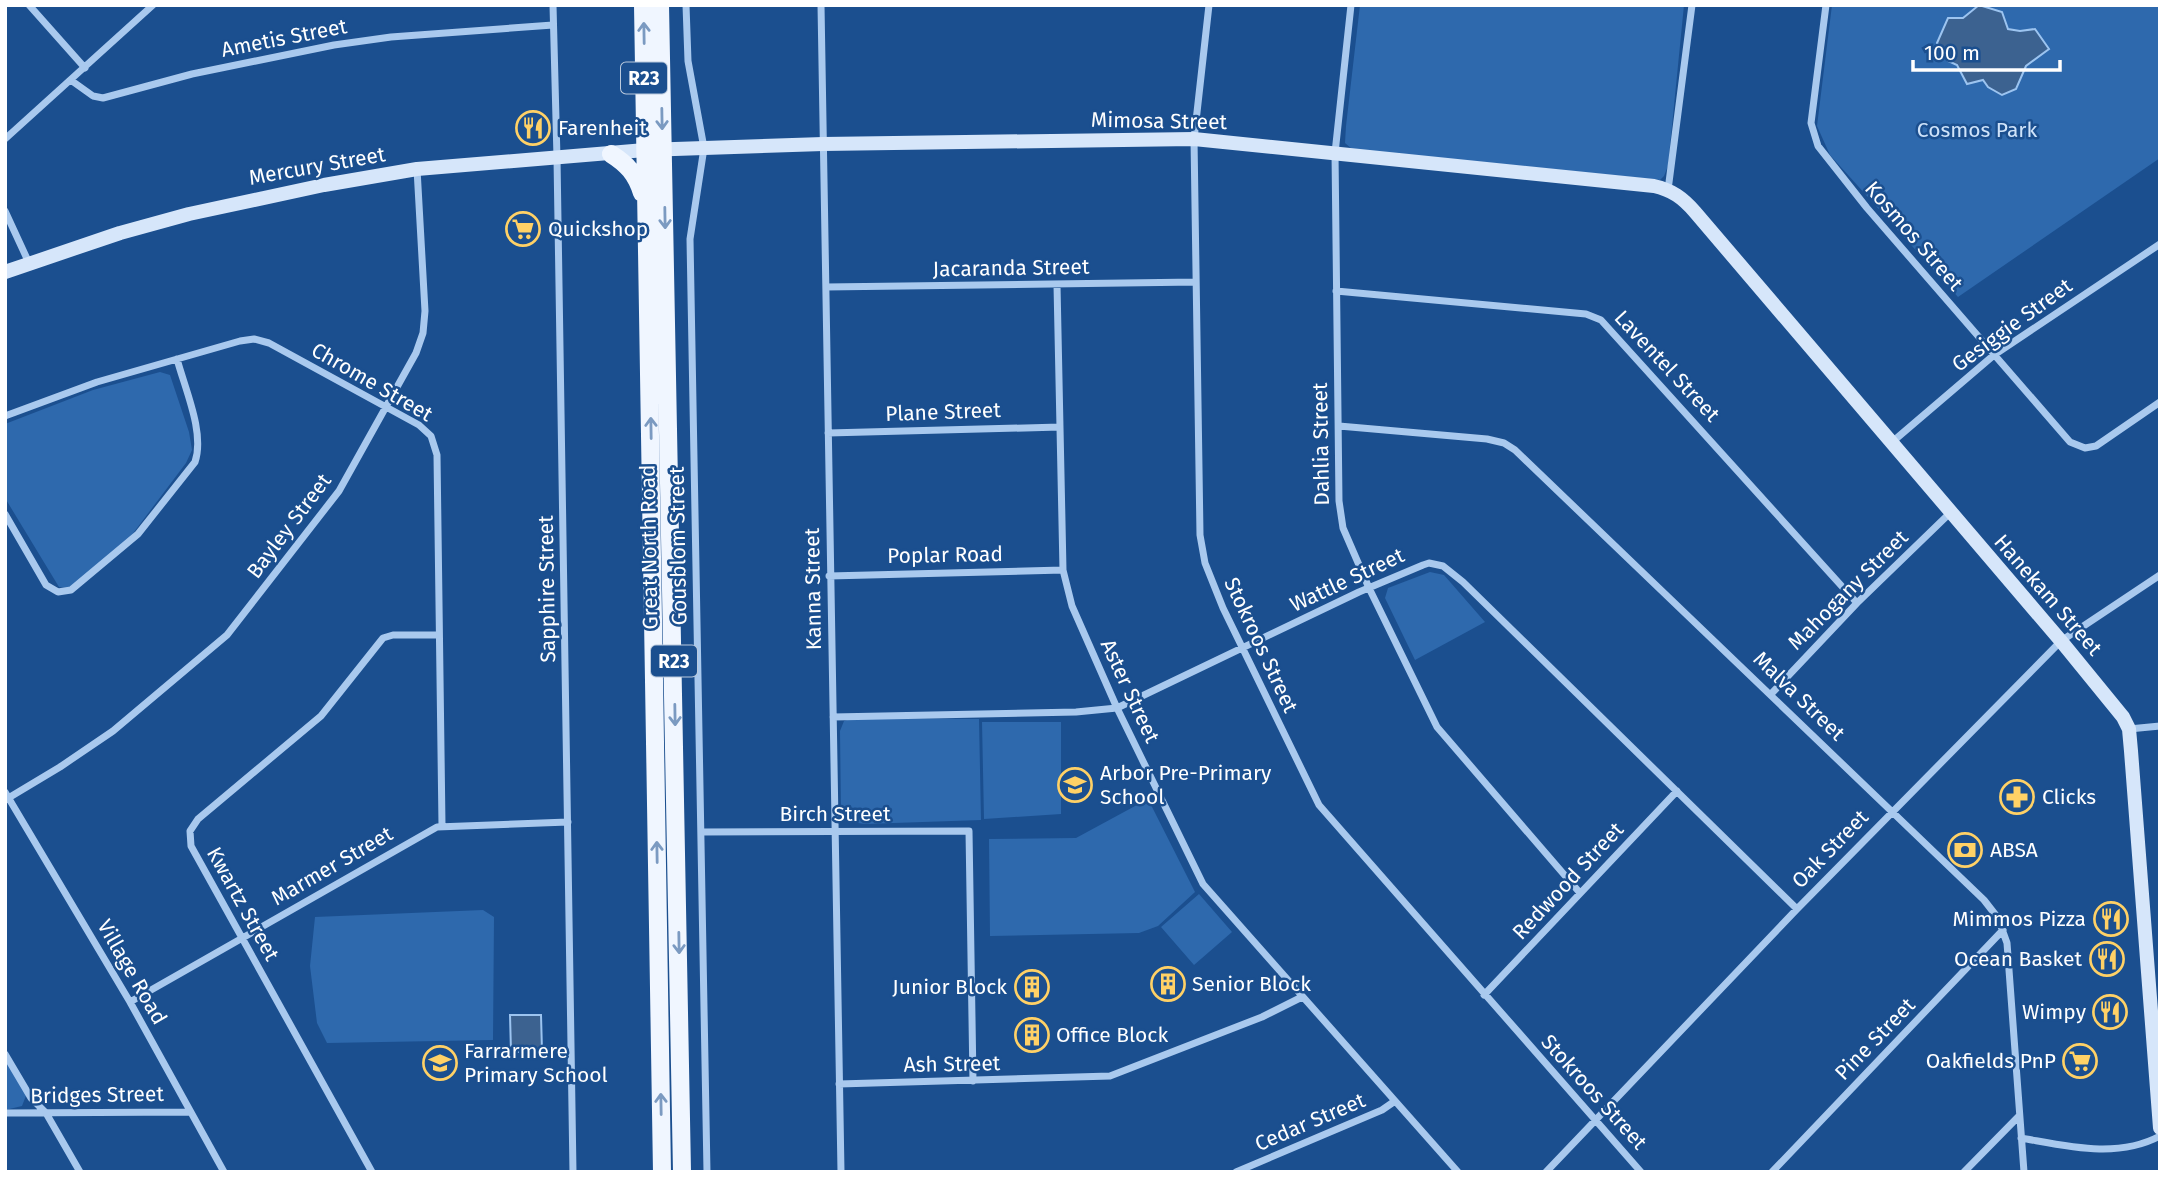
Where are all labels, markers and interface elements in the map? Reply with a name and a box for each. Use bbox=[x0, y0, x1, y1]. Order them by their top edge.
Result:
street label: Ametis Street bbox=[219, 13, 349, 63]
one-way arrow bbox=[637, 22, 650, 45]
scale bar bbox=[1913, 28, 2060, 72]
text: 100 m bbox=[1924, 40, 1980, 66]
road number: R23 bbox=[621, 62, 667, 94]
one-way arrow bbox=[655, 107, 669, 130]
street label: Mimosa Street bbox=[1091, 107, 1228, 135]
restaurant icon: Farenheit bbox=[514, 109, 552, 147]
place label: Farenheit bbox=[558, 115, 647, 141]
park label: Cosmos Park bbox=[1917, 117, 2037, 143]
street label: Mercury Street bbox=[247, 141, 388, 191]
street label: Kosmos Street bbox=[1859, 176, 1969, 296]
one-way arrow bbox=[658, 206, 671, 229]
supermarket icon: Quickshop bbox=[504, 210, 542, 248]
place label: Quickshop bbox=[548, 216, 648, 242]
street label: Jacaranda Street bbox=[932, 254, 1090, 282]
street label: Gesiggie Street bbox=[1947, 272, 2077, 377]
street label: Laventel Street bbox=[1609, 305, 1725, 427]
street label: Chrome Street bbox=[307, 337, 438, 427]
street label: Dahlia Street bbox=[1307, 382, 1335, 506]
street label: Plane Street bbox=[885, 397, 1002, 427]
one-way arrow bbox=[644, 417, 657, 440]
street label: Great North Road bbox=[635, 464, 663, 630]
street label: Gousblom Street bbox=[664, 466, 692, 626]
street label: Bayley Street bbox=[241, 468, 337, 584]
street label: Sapphire Street bbox=[533, 515, 561, 663]
street label: Mahogany Street bbox=[1782, 524, 1914, 656]
street label: Kanna Street bbox=[799, 527, 827, 650]
street label: Hanekam Street bbox=[1988, 529, 2108, 661]
street label: Poplar Road bbox=[887, 541, 1003, 569]
street label: Wattle Street bbox=[1286, 542, 1409, 618]
street label: Stokroos Street bbox=[1218, 573, 1304, 717]
street label: Aster Street bbox=[1095, 635, 1165, 747]
road number: R23 bbox=[651, 646, 697, 676]
street label: Malva Street bbox=[1748, 646, 1851, 746]
one-way arrow bbox=[668, 703, 681, 726]
place label: Arbor Pre-Primary School bbox=[1100, 760, 1272, 810]
school or university icon: Arbor Pre-Primary School bbox=[1056, 766, 1094, 804]
pharmacy icon: Clicks bbox=[1998, 778, 2036, 816]
place label: Clicks bbox=[2042, 784, 2096, 810]
street label: Birch Street bbox=[779, 801, 891, 827]
street label: Oak Street bbox=[1786, 804, 1874, 894]
street label: Redwood Street bbox=[1507, 817, 1629, 945]
street label: Marmer Street bbox=[267, 821, 398, 911]
bank icon: ABSA bbox=[1946, 831, 1984, 869]
place label: ABSA bbox=[1990, 837, 2038, 863]
one-way arrow bbox=[650, 840, 664, 863]
street label: Kwartz Street bbox=[201, 843, 285, 966]
restaurant icon: Mimmos Pizza bbox=[2092, 900, 2130, 938]
place label: Mimmos Pizza bbox=[1953, 906, 2086, 932]
street label: Village Road bbox=[91, 915, 173, 1029]
one-way arrow bbox=[672, 931, 685, 954]
restaurant icon: Ocean Basket bbox=[2088, 940, 2126, 978]
place label: Ocean Basket bbox=[1954, 946, 2082, 972]
building icon: Senior Block bbox=[1149, 965, 1187, 1003]
building icon: Junior Block bbox=[1013, 968, 1051, 1006]
place label: Senior Block bbox=[1192, 971, 1311, 997]
place label: Junior Block bbox=[892, 974, 1007, 1000]
street label: Pine Street bbox=[1829, 992, 1921, 1086]
restaurant icon: Wimpy bbox=[2091, 993, 2129, 1031]
place label: Wimpy bbox=[2022, 999, 2087, 1025]
building icon: Office Block bbox=[1013, 1016, 1051, 1054]
place label: Office Block bbox=[1056, 1022, 1168, 1048]
street label: Stokroos Street bbox=[1535, 1029, 1653, 1155]
place label: Farrarmere Primary School bbox=[464, 1038, 608, 1088]
supermarket icon: Oakfields PnP bbox=[2061, 1042, 2099, 1080]
school or university icon: Farrarmere Primary School bbox=[421, 1044, 459, 1082]
place label: Oakfields PnP bbox=[1926, 1048, 2056, 1074]
street label: Ash Street bbox=[903, 1050, 1001, 1078]
street label: Bridges Street bbox=[30, 1081, 164, 1109]
street label: Cedar Street bbox=[1251, 1087, 1369, 1157]
one-way arrow bbox=[654, 1092, 668, 1115]

